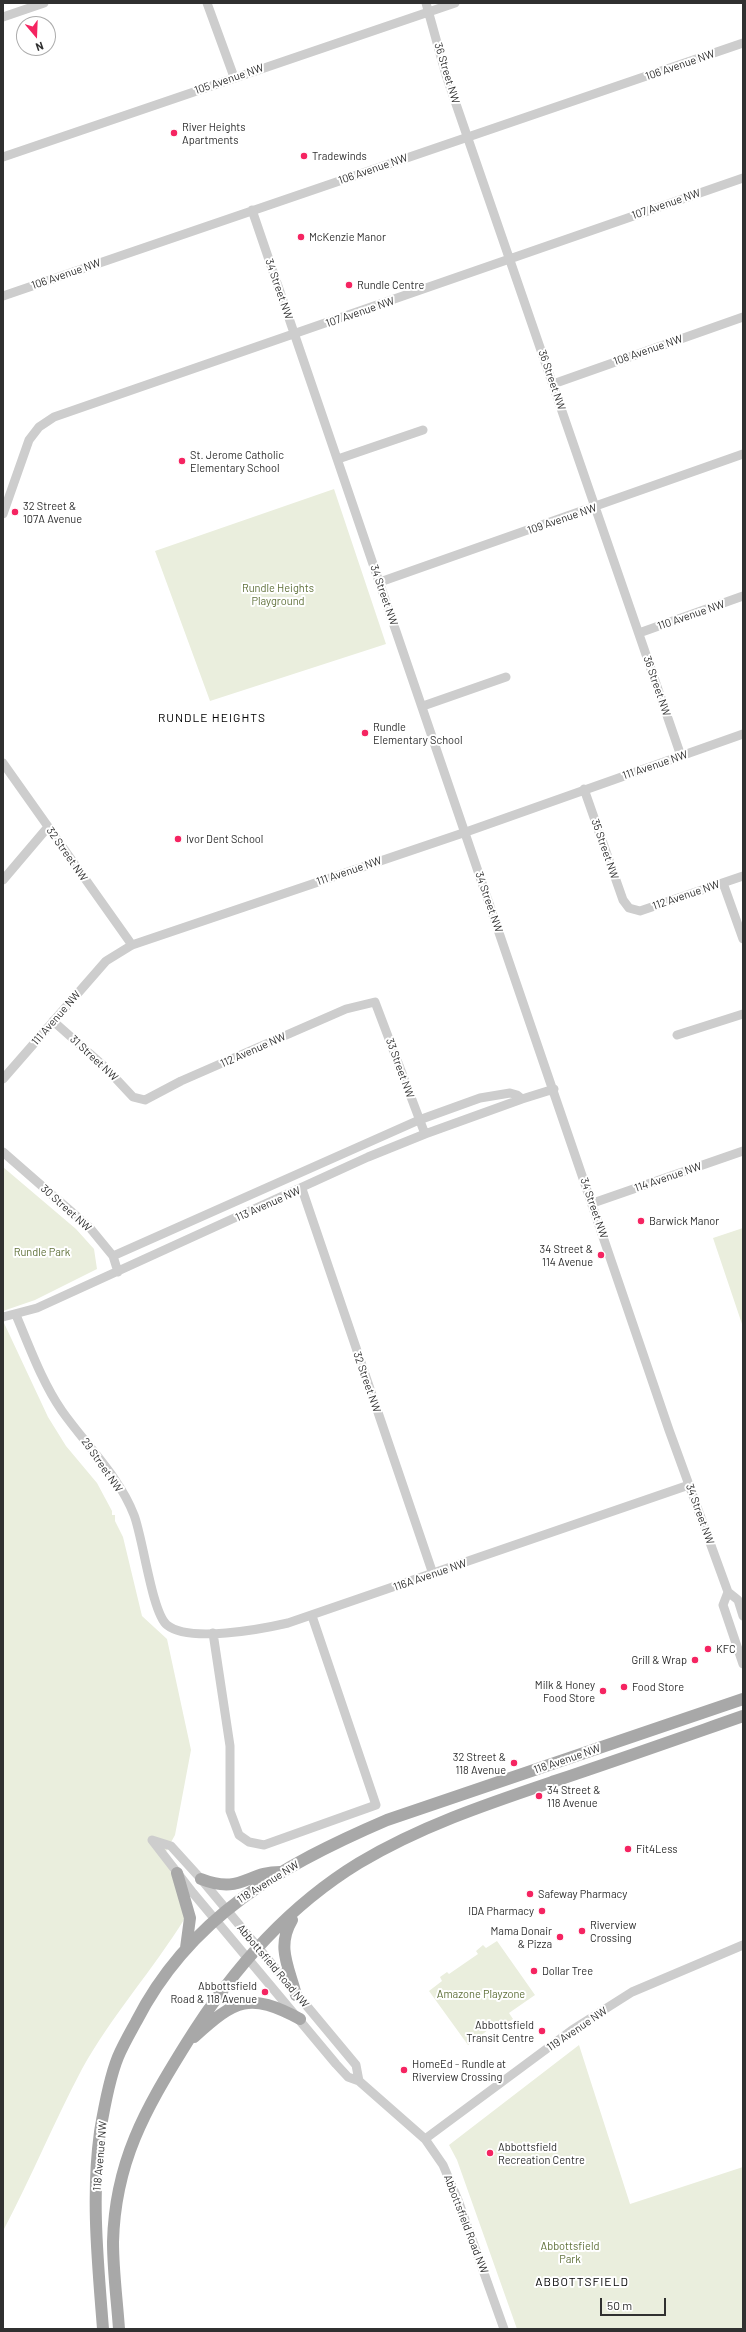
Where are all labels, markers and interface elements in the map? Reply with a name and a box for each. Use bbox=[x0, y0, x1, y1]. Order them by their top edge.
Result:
north arrow bbox=[16, 16, 56, 56]
text: N bbox=[34, 40, 45, 54]
street label: 36 Street NW bbox=[432, 41, 462, 105]
street label: 106 Avenue NW bbox=[644, 47, 716, 83]
street label: 105 Avenue NW bbox=[193, 61, 265, 97]
place label: River Heights Apartments bbox=[182, 120, 246, 146]
marker: River Heights Apartments bbox=[169, 128, 179, 138]
place label: Tradewinds bbox=[312, 149, 367, 163]
marker: Tradewinds bbox=[299, 151, 309, 161]
street label: 106 Avenue NW bbox=[337, 151, 409, 187]
street label: 107 Avenue NW bbox=[630, 186, 702, 222]
place label: McKenzie Manor bbox=[309, 230, 386, 244]
marker: McKenzie Manor bbox=[296, 232, 306, 242]
street label: 106 Avenue NW bbox=[30, 256, 102, 292]
street label: 34 Street NW bbox=[262, 257, 296, 321]
place label: Rundle Centre bbox=[357, 278, 424, 292]
marker: Rundle Centre bbox=[344, 280, 354, 290]
street label: 107 Avenue NW bbox=[324, 294, 396, 330]
street label: 108 Avenue NW bbox=[612, 332, 684, 368]
street label: 36 Street NW bbox=[536, 348, 568, 412]
place label: St. Jerome Catholic Elementary School bbox=[190, 448, 284, 474]
marker: St. Jerome Catholic Elementary School bbox=[177, 456, 187, 466]
place label: 32 Street & 107A Avenue bbox=[23, 499, 82, 525]
street label: 109 Avenue NW bbox=[526, 501, 598, 537]
marker: 32 Street & 107A Avenue bbox=[10, 507, 20, 517]
street label: 34 Street NW bbox=[367, 563, 401, 627]
park label: Rundle Heights Playground bbox=[242, 581, 314, 607]
street label: 110 Avenue NW bbox=[656, 597, 726, 633]
street label: 36 Street NW bbox=[641, 654, 673, 718]
district label: RUNDLE HEIGHTS bbox=[158, 711, 266, 725]
place label: Rundle Elementary School bbox=[373, 720, 463, 746]
marker: Rundle Elementary School bbox=[360, 728, 370, 738]
street label: 111 Avenue NW bbox=[621, 748, 689, 782]
street label: 35 Street NW bbox=[589, 817, 621, 881]
street label: 32 Street NW bbox=[44, 824, 90, 884]
place label: Ivor Dent School bbox=[186, 832, 263, 846]
marker: Ivor Dent School bbox=[173, 834, 183, 844]
street label: 111 Avenue NW bbox=[315, 854, 383, 888]
street label: 34 Street NW bbox=[472, 870, 506, 934]
street label: 112 Avenue NW bbox=[651, 877, 721, 913]
street label: 111 Avenue NW bbox=[29, 988, 83, 1048]
street label: 112 Avenue NW bbox=[218, 1030, 288, 1070]
street label: 31 Street NW bbox=[67, 1032, 121, 1084]
street label: 33 Street NW bbox=[383, 1036, 417, 1100]
street label: 114 Avenue NW bbox=[633, 1159, 703, 1195]
street label: 34 Street NW bbox=[577, 1176, 611, 1240]
street label: 30 Street NW bbox=[38, 1182, 94, 1234]
street label: 113 Avenue NW bbox=[233, 1184, 303, 1224]
place label: Barwick Manor bbox=[649, 1214, 719, 1228]
marker: Barwick Manor bbox=[636, 1216, 646, 1226]
place label: 34 Street & 114 Avenue bbox=[540, 1242, 593, 1268]
park label: Rundle Park bbox=[14, 1245, 70, 1259]
marker: 34 Street & 114 Avenue bbox=[596, 1250, 606, 1260]
street label: 32 Street NW bbox=[350, 1350, 384, 1414]
street label: 29 Street NW bbox=[78, 1435, 126, 1495]
street label: 34 Street NW bbox=[683, 1482, 717, 1546]
street label: 116A Avenue NW bbox=[392, 1556, 468, 1594]
place label: KFC bbox=[716, 1642, 736, 1656]
marker: KFC bbox=[703, 1644, 713, 1654]
place label: Grill & Wrap bbox=[632, 1653, 687, 1667]
marker: Grill & Wrap bbox=[690, 1655, 700, 1665]
place label: Milk & Honey Food Store bbox=[535, 1678, 595, 1704]
place label: Food Store bbox=[632, 1680, 684, 1694]
marker: Food Store bbox=[619, 1682, 629, 1692]
marker: Milk & Honey Food Store bbox=[598, 1686, 608, 1696]
street label: 118 Avenue NW bbox=[532, 1741, 602, 1777]
place label: 32 Street & 118 Avenue bbox=[453, 1750, 506, 1776]
marker: 32 Street & 118 Avenue bbox=[509, 1758, 519, 1768]
place label: 34 Street & 118 Avenue bbox=[547, 1783, 600, 1809]
marker: 34 Street & 118 Avenue bbox=[534, 1791, 544, 1801]
place label: Fit4Less bbox=[636, 1842, 678, 1856]
marker: Fit4Less bbox=[623, 1844, 633, 1854]
street label: 118 Avenue NW bbox=[235, 1858, 301, 1906]
place label: Safeway Pharmacy bbox=[538, 1887, 627, 1901]
marker: Safeway Pharmacy bbox=[525, 1889, 535, 1899]
place label: IDA Pharmacy bbox=[468, 1904, 534, 1918]
marker: IDA Pharmacy bbox=[537, 1906, 547, 1916]
place label: Riverview Crossing bbox=[590, 1918, 636, 1944]
street label: Abbottsfield Road NW bbox=[234, 1922, 312, 2010]
place label: Mama Donair & Pizza bbox=[490, 1924, 552, 1950]
marker: Riverview Crossing bbox=[577, 1926, 587, 1936]
marker: Mama Donair & Pizza bbox=[555, 1932, 565, 1942]
place label: Dollar Tree bbox=[542, 1964, 593, 1978]
marker: Dollar Tree bbox=[529, 1966, 539, 1976]
place label: Abbottsfield Road & 118 Avenue bbox=[170, 1979, 257, 2005]
marker: Abbottsfield Road & 118 Avenue bbox=[260, 1987, 270, 1997]
park label: Amazone Playzone bbox=[437, 1987, 525, 2001]
street label: 119 Avenue NW bbox=[544, 2004, 610, 2054]
place label: Abbottsfield Transit Centre bbox=[466, 2018, 534, 2044]
marker: Abbottsfield Transit Centre bbox=[537, 2026, 547, 2036]
place label: HomeEd - Rundle at Riverview Crossing bbox=[412, 2057, 506, 2083]
marker: HomeEd - Rundle at Riverview Crossing bbox=[399, 2065, 409, 2075]
street label: 118 Avenue NW bbox=[90, 2121, 110, 2191]
place label: Abbottsfield Recreation Centre bbox=[498, 2140, 585, 2166]
marker: Abbottsfield Recreation Centre bbox=[485, 2148, 495, 2158]
street label: Abbottsfield Road NW bbox=[441, 2173, 491, 2275]
park label: Abbottsfield Park bbox=[541, 2239, 599, 2265]
district label: ABBOTTSFIELD bbox=[535, 2275, 629, 2289]
scale bar bbox=[602, 2290, 668, 2316]
text: 50 m bbox=[607, 2298, 632, 2312]

